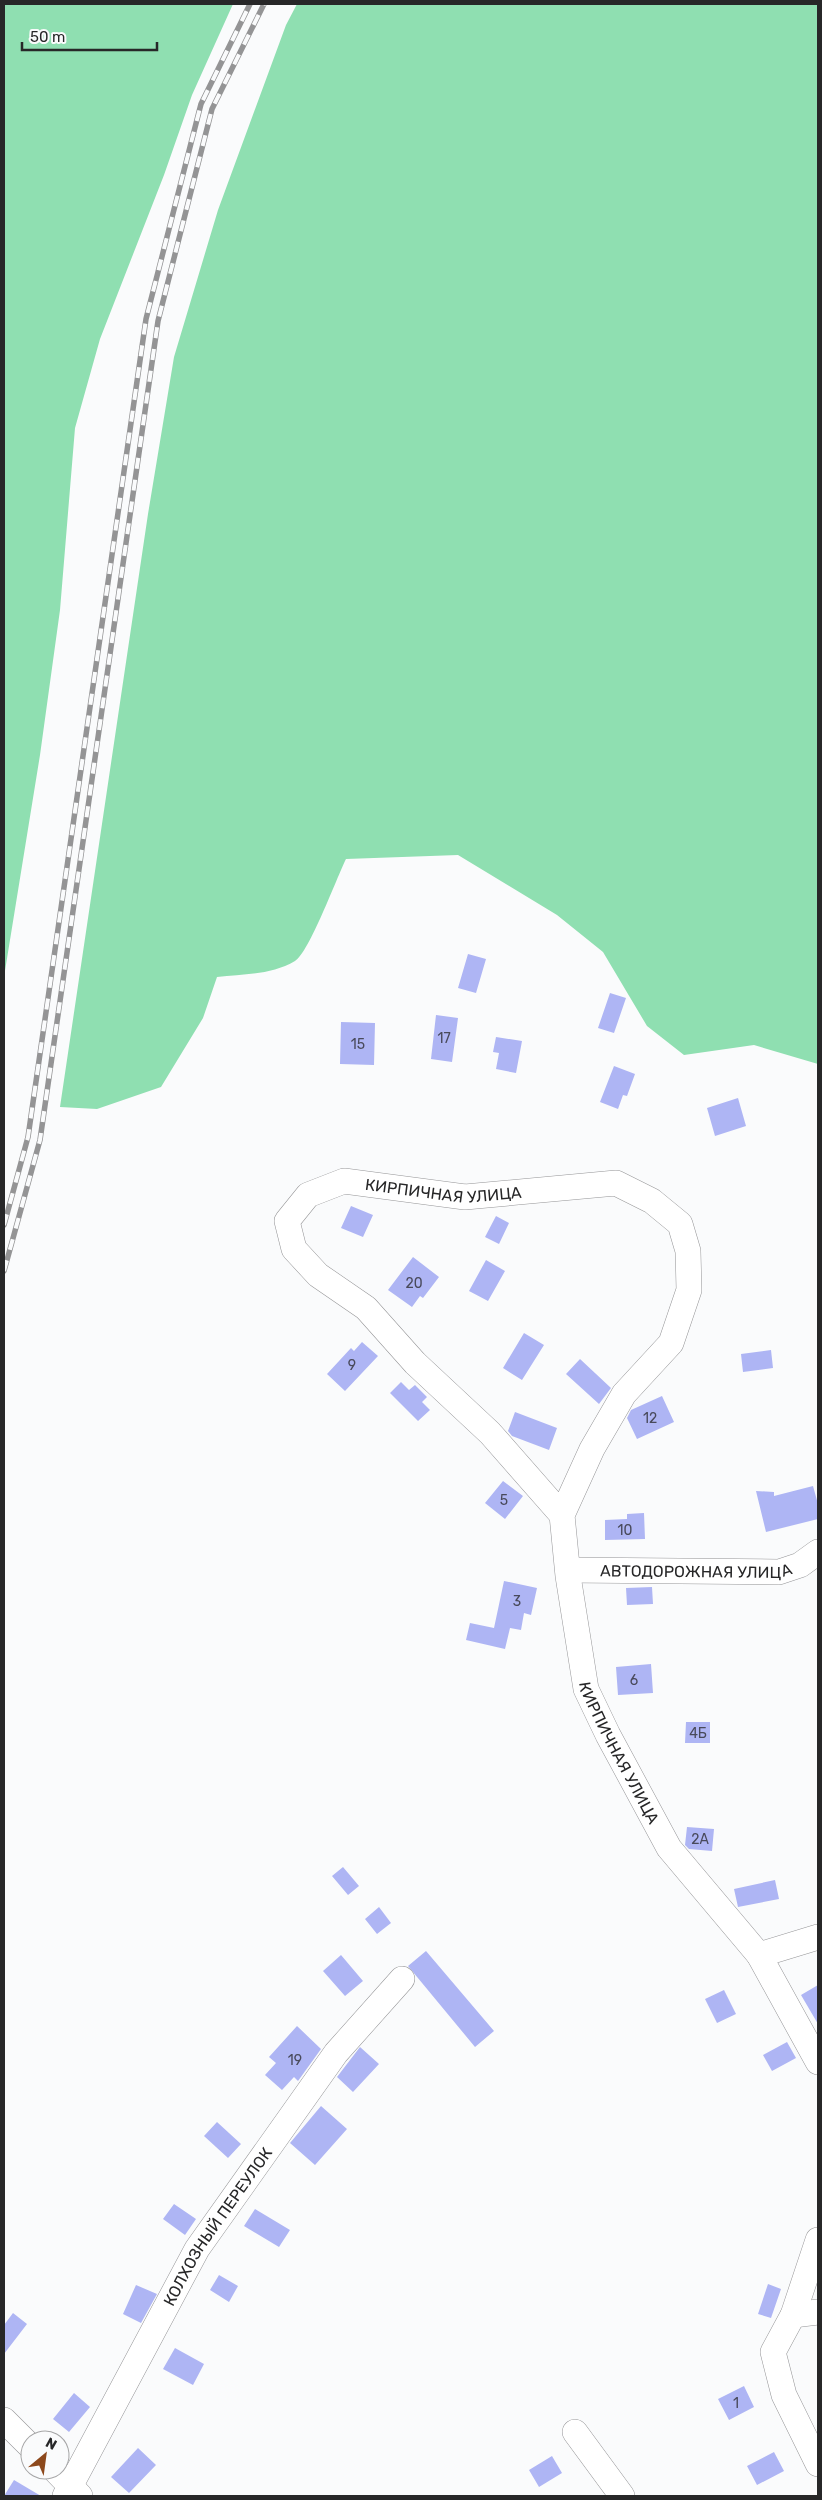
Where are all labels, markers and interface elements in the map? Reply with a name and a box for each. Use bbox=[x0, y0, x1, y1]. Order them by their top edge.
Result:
scale bar bbox=[22, 20, 158, 52]
text: 50 m bbox=[30, 28, 65, 46]
house number: 17 bbox=[437, 1030, 451, 1047]
house number: 15 bbox=[351, 1036, 365, 1053]
street label: КИРПИЧНАЯ УЛИЦА bbox=[364, 1174, 523, 1207]
house number: 20 bbox=[405, 1275, 423, 1292]
house number: 9 bbox=[348, 1357, 356, 1374]
house number: 12 bbox=[643, 1410, 657, 1427]
house number: 5 bbox=[500, 1492, 508, 1509]
house number: 10 bbox=[618, 1522, 633, 1539]
street label: АВТОДОРОЖНАЯ УЛИЦА bbox=[600, 1559, 795, 1582]
house number: 3 bbox=[513, 1593, 521, 1610]
house number: 6 bbox=[630, 1672, 638, 1689]
street label: КИРПИЧНАЯ УЛИЦА bbox=[575, 1680, 664, 1827]
house number: 4Б bbox=[689, 1725, 707, 1742]
house number: 2А bbox=[691, 1831, 709, 1848]
house number: 19 bbox=[288, 2052, 302, 2069]
street label: КОЛХОЗНЫЙ ПЕРЕУЛОК bbox=[159, 2143, 276, 2309]
house number: 1 bbox=[733, 2395, 739, 2412]
north arrow bbox=[20, 2430, 70, 2480]
text: N bbox=[43, 2434, 60, 2454]

